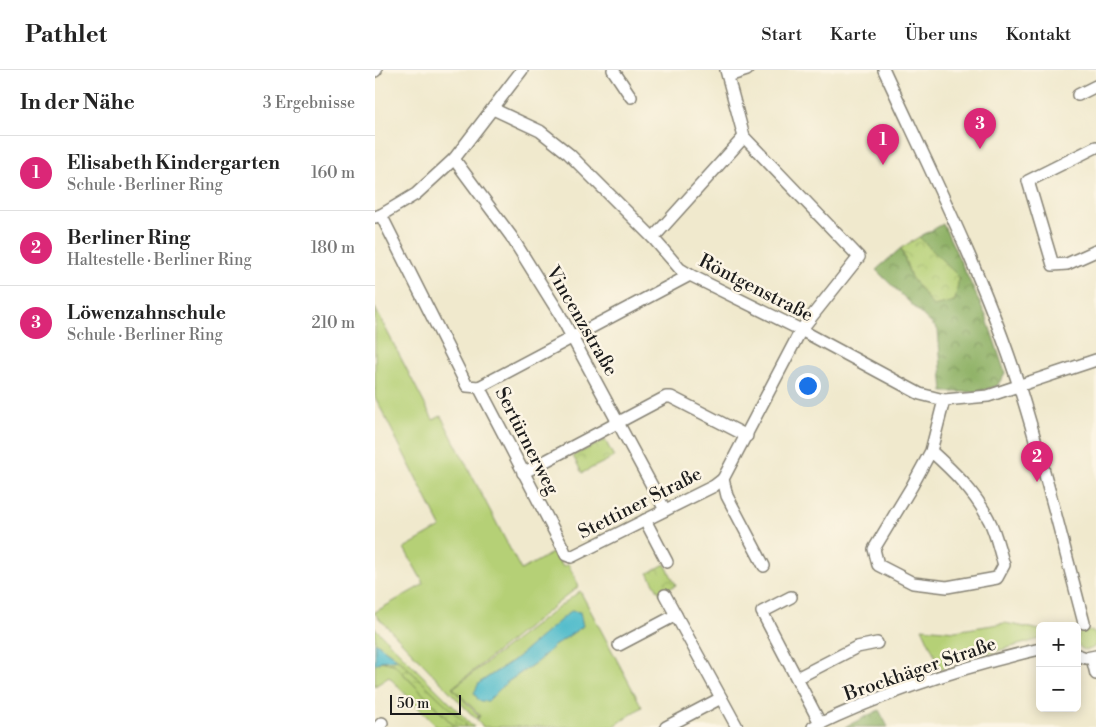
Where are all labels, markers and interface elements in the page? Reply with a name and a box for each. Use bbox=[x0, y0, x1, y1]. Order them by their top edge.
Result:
text: Pathlet bbox=[25, 20, 107, 50]
text: Start bbox=[761, 23, 802, 46]
text: Karte bbox=[830, 23, 877, 46]
text: Über uns bbox=[905, 23, 978, 46]
text: Kontakt bbox=[1006, 23, 1071, 46]
text: In der Nähe bbox=[20, 90, 135, 116]
text: 3 Ergebnisse bbox=[263, 93, 355, 113]
pin: 3 bbox=[964, 108, 996, 149]
pin: 1 bbox=[867, 124, 899, 165]
text: Elisabeth Kindergarten bbox=[67, 151, 280, 175]
text: 1 bbox=[32, 163, 40, 183]
text: 160 m bbox=[311, 163, 355, 183]
text: Schule · Berliner Ring bbox=[67, 175, 223, 195]
text: Berliner Ring bbox=[67, 226, 190, 250]
text: 2 bbox=[31, 238, 41, 258]
text: 180 m bbox=[311, 238, 355, 258]
street label: Röntgenstraße bbox=[695, 249, 817, 327]
text: Haltestelle · Berliner Ring bbox=[67, 250, 252, 270]
street label: Vincenzstraße bbox=[540, 261, 623, 380]
text: Löwenzahnschule bbox=[67, 301, 226, 325]
text: 3 bbox=[31, 313, 41, 333]
text: 210 m bbox=[311, 313, 355, 333]
text: Schule · Berliner Ring bbox=[67, 325, 223, 345]
your location bbox=[795, 373, 821, 399]
street label: Sertürnerweg bbox=[490, 383, 564, 499]
pin: 2 bbox=[1021, 441, 1053, 482]
street label: Stettiner Straße bbox=[574, 462, 706, 544]
map controls bbox=[1036, 622, 1081, 712]
button: + bbox=[1036, 622, 1081, 667]
street label: Brockhäger Straße bbox=[840, 632, 999, 707]
button: − bbox=[1036, 667, 1081, 712]
scale bar bbox=[390, 692, 461, 715]
text: 50 m bbox=[397, 695, 429, 713]

